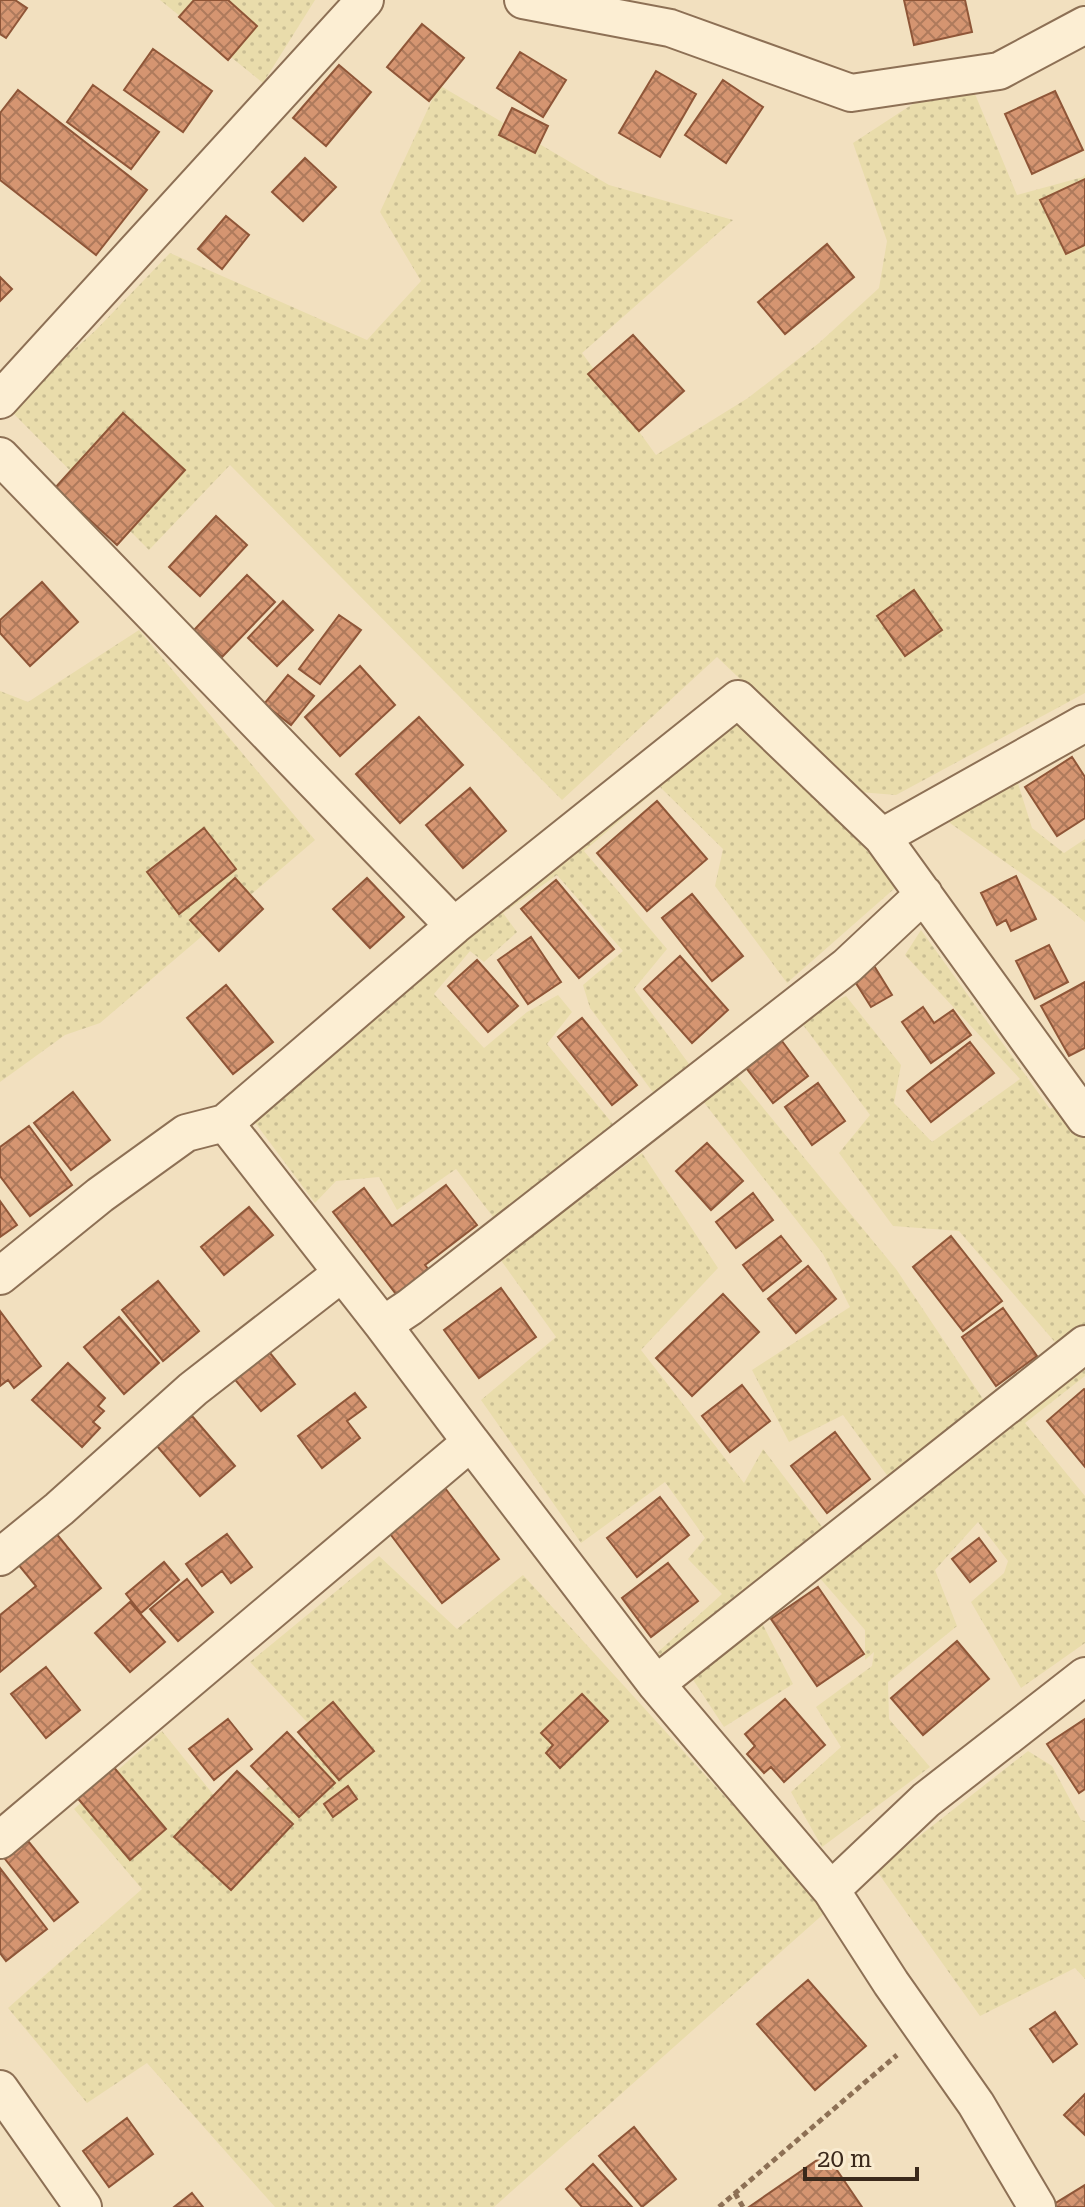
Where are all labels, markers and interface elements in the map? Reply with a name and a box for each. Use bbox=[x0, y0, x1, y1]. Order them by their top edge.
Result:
scale bar bbox=[805, 2131, 917, 2181]
text: 20 m bbox=[817, 2145, 872, 2173]

